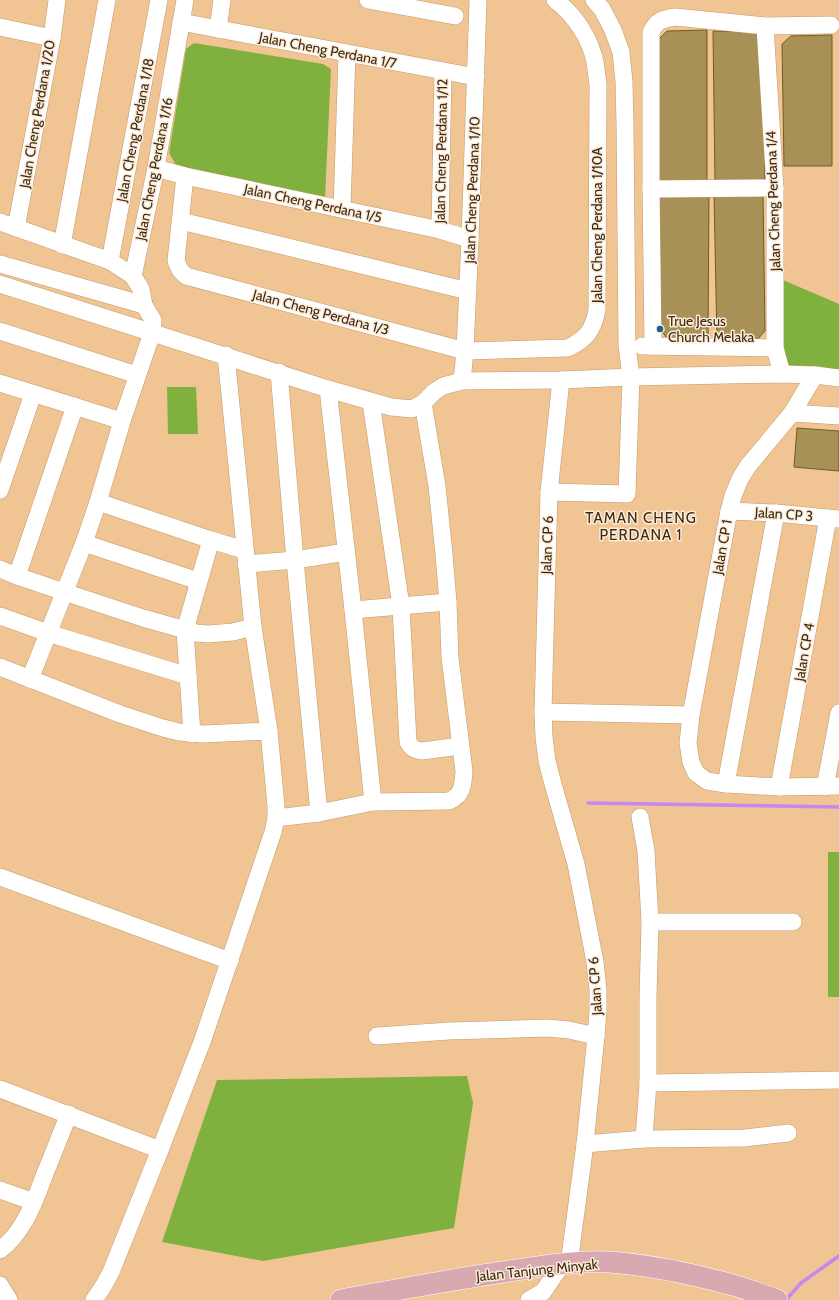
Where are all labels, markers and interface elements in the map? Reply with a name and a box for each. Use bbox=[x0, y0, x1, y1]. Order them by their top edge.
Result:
street label: Jalan Cheng Perdana 1/7 bbox=[257, 28, 398, 72]
street label: Jalan Cheng Perdana 1/20 bbox=[15, 38, 59, 190]
street label: Jalan Cheng Perdana 1/18 bbox=[112, 57, 158, 204]
street label: Jalan Cheng Perdana 1/12 bbox=[431, 78, 451, 225]
street label: Jalan Cheng Perdana 1/16 bbox=[131, 96, 177, 243]
street label: Jalan Cheng Perdana 1/10 bbox=[460, 116, 484, 265]
street label: Jalan Cheng Perdana 1/4 bbox=[762, 130, 784, 273]
street label: Jalan Cheng Perdana 1/10A bbox=[588, 147, 606, 304]
street label: Jalan Cheng Perdana 1/5 bbox=[241, 179, 384, 226]
street label: Jalan Cheng Perdana 1/3 bbox=[250, 285, 391, 339]
place label: True Jesus Church Melaka bbox=[668, 312, 754, 346]
marker: True Jesus Church Melaka bbox=[655, 324, 665, 334]
street label: Jalan CP 3 bbox=[753, 503, 814, 525]
district label: TAMAN CHENG PERDANA 1 bbox=[585, 509, 697, 544]
street label: Jalan CP 6 bbox=[537, 515, 557, 576]
street label: Jalan CP 1 bbox=[708, 518, 736, 577]
street label: Jalan CP 4 bbox=[790, 621, 818, 684]
street label: Jalan CP 6 bbox=[584, 956, 606, 1017]
street label: Jalan Tanjung Minyak bbox=[474, 1255, 600, 1285]

